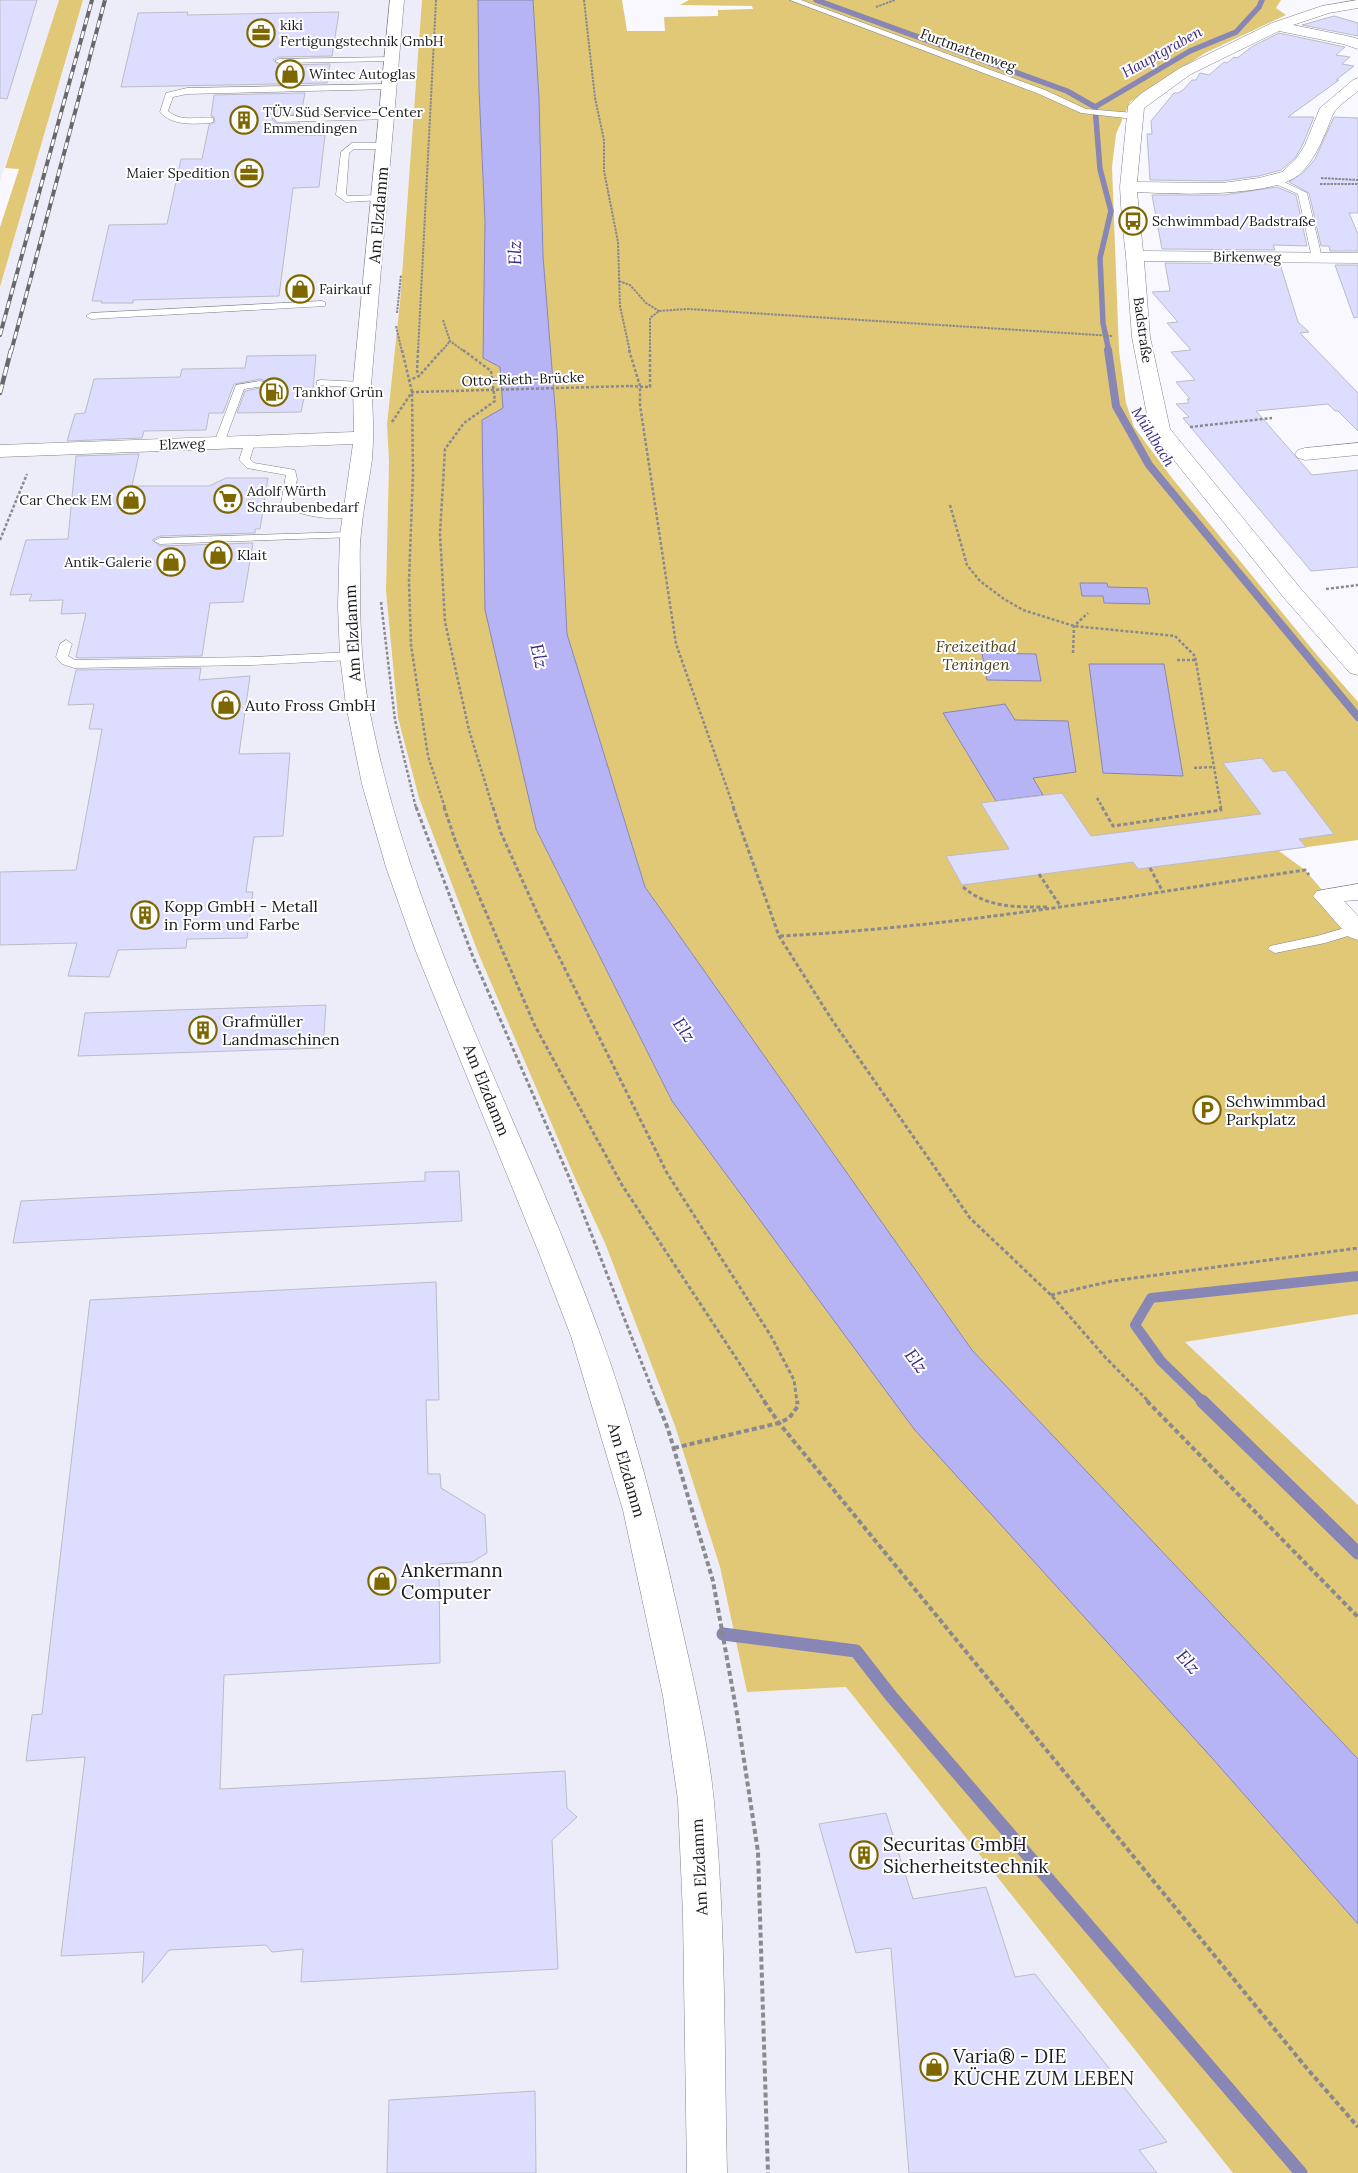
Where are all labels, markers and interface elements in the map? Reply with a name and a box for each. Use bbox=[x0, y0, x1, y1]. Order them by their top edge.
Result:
place label: kiki Fertigungstechnik GmbH bbox=[280, 16, 444, 50]
office icon: kiki Fertigungstechnik GmbH bbox=[246, 18, 276, 48]
water label: Hauptgraben bbox=[1118, 21, 1206, 81]
street label: Furtmattenweg bbox=[918, 24, 1018, 76]
shop icon: Wintec Autoglas bbox=[275, 59, 305, 89]
place label: Wintec Autoglas bbox=[309, 65, 415, 83]
place label: TÜV Süd Service-Center Emmendingen bbox=[263, 103, 423, 137]
building icon: TÜV Süd Service-Center Emmendingen bbox=[229, 105, 259, 135]
office icon: Maier Spedition bbox=[234, 158, 264, 188]
place label: Maier Spedition bbox=[126, 164, 230, 182]
street label: Am Elzdamm bbox=[364, 166, 392, 265]
bus stop icon: Schwimmbad/Badstraße bbox=[1118, 206, 1148, 236]
place label: Schwimmbad/Badstraße bbox=[1152, 212, 1316, 230]
water label: Elz bbox=[503, 240, 526, 266]
street label: Birkenweg bbox=[1213, 247, 1281, 267]
shop icon: Fairkauf bbox=[285, 274, 315, 304]
place label: Fairkauf bbox=[319, 280, 372, 298]
street label: Badstraße bbox=[1129, 296, 1157, 365]
street label: Otto-Rieth-Brücke bbox=[461, 368, 585, 390]
fuel station icon: Tankhof Grün bbox=[259, 377, 289, 407]
place label: Tankhof Grün bbox=[293, 383, 384, 401]
water label: Mühlbach bbox=[1128, 403, 1179, 470]
street label: Elzweg bbox=[159, 434, 206, 454]
place label: Adolf Würth Schraubenbedarf bbox=[246, 482, 360, 516]
supermarket icon: Adolf Würth Schraubenbedarf bbox=[213, 484, 243, 514]
shop icon: Car Check EM bbox=[116, 485, 146, 515]
place label: Car Check EM bbox=[19, 491, 112, 509]
shop icon: Klait bbox=[203, 540, 233, 570]
place label: Klait bbox=[237, 546, 268, 564]
shop icon: Antik-Galerie bbox=[156, 547, 186, 577]
place label: Antik-Galerie bbox=[64, 553, 152, 571]
street label: Am Elzdamm bbox=[339, 584, 365, 683]
park label: Freizeitbad Teningen bbox=[936, 636, 1016, 674]
water label: Elz bbox=[526, 641, 553, 671]
shop icon: Auto Fross GmbH bbox=[211, 690, 241, 720]
place label: Auto Fross GmbH bbox=[244, 695, 376, 715]
place label: Kopp GmbH - Metall in Form und Farbe bbox=[164, 896, 318, 934]
building icon: Kopp GmbH - Metall in Form und Farbe bbox=[130, 900, 160, 930]
place label: Grafmüller Landmaschinen bbox=[222, 1011, 340, 1049]
water label: Elz bbox=[668, 1013, 701, 1046]
building icon: Grafmüller Landmaschinen bbox=[188, 1015, 218, 1045]
street label: Am Elzdamm bbox=[459, 1040, 515, 1139]
place label: Schwimmbad Parkplatz bbox=[1226, 1091, 1327, 1129]
parking icon: Schwimmbad Parkplatz bbox=[1192, 1095, 1222, 1125]
water label: Elz bbox=[900, 1344, 933, 1377]
street label: Am Elzdamm bbox=[604, 1419, 650, 1520]
place label: Ankermann Computer bbox=[400, 1558, 503, 1604]
shop icon: Ankermann Computer bbox=[367, 1566, 397, 1596]
water label: Elz bbox=[1172, 1645, 1205, 1679]
street label: Am Elzdamm bbox=[686, 1818, 712, 1917]
place label: Securitas GmbH Sicherheitstechnik bbox=[883, 1832, 1049, 1878]
building icon: Securitas GmbH Sicherheitstechnik bbox=[849, 1840, 879, 1870]
place label: Varia® - DIE KÜCHE ZUM LEBEN bbox=[952, 2044, 1134, 2090]
shop icon: Varia® - DIE KÜCHE ZUM LEBEN bbox=[919, 2052, 949, 2082]

